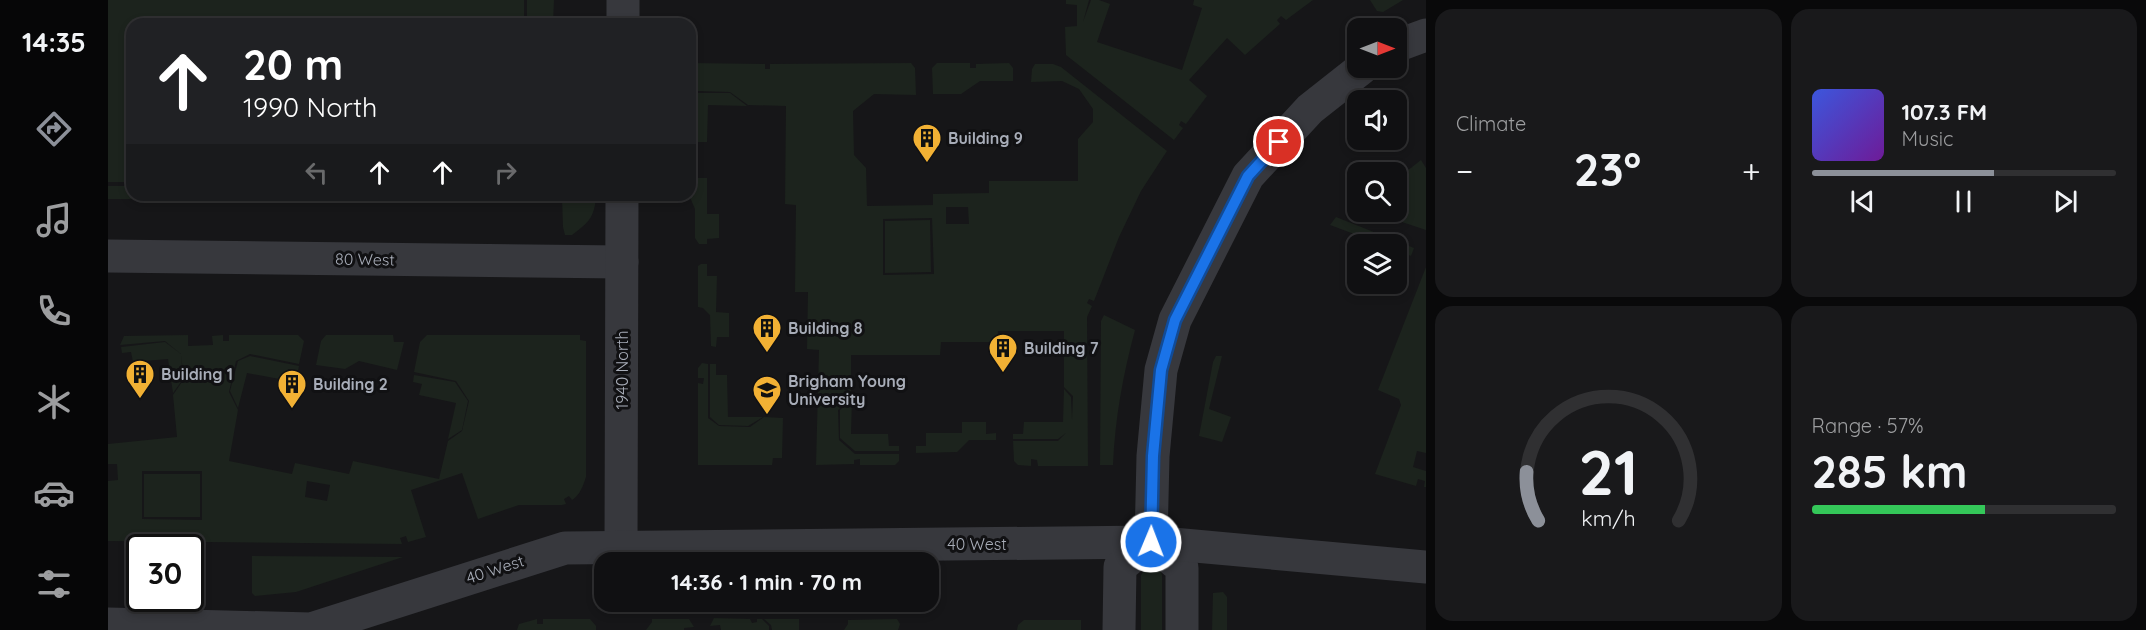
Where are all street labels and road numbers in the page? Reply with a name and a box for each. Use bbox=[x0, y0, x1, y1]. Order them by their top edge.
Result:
street label: 80 West bbox=[335, 248, 395, 270]
street label: 1940 North bbox=[612, 330, 632, 410]
street label: 40 West bbox=[947, 534, 1007, 554]
street label: 40 West bbox=[464, 550, 526, 588]

